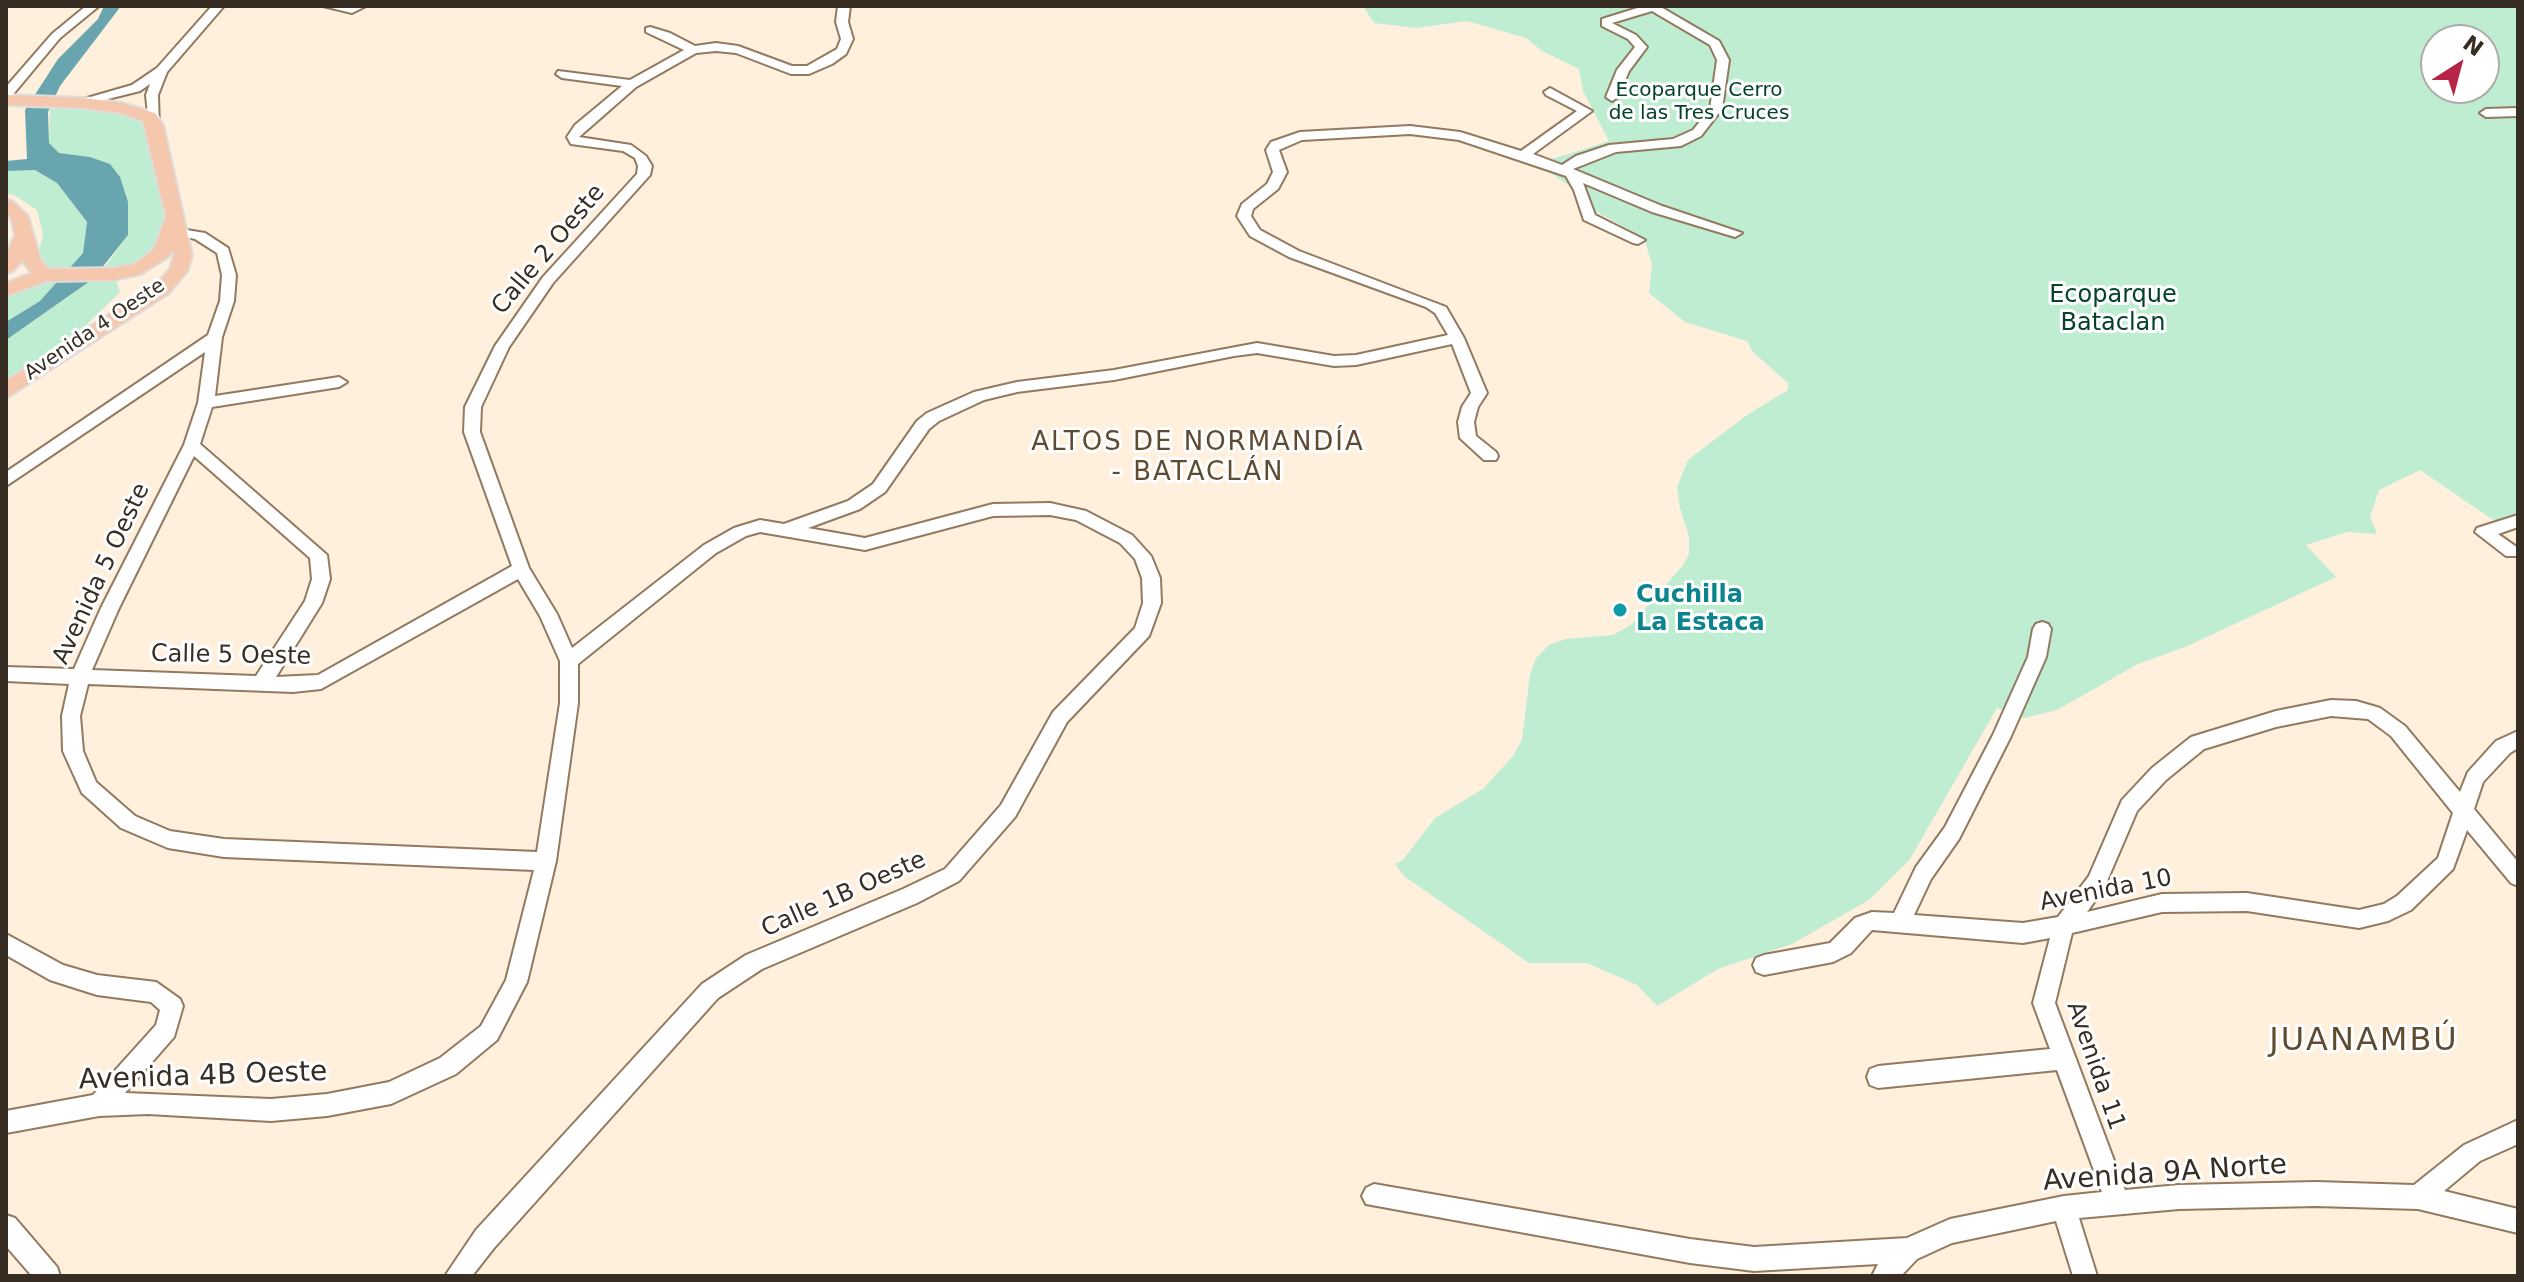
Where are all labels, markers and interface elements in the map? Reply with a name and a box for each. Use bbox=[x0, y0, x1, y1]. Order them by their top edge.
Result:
north arrow bbox=[2420, 24, 2500, 104]
text: N bbox=[2458, 30, 2488, 61]
park label: Ecoparque Cerro de las Tres Cruces bbox=[1609, 79, 1789, 126]
street label: Calle 2 Oeste bbox=[486, 179, 612, 321]
street label: Avenida 4 Oeste bbox=[20, 274, 170, 386]
park label: Ecoparque Bataclan bbox=[2049, 282, 2177, 338]
district label: ALTOS DE NORMANDÍA - BATACLÁN bbox=[1031, 427, 1365, 488]
street label: Avenida 5 Oeste bbox=[47, 479, 157, 669]
place label: Cuchilla La Estaca bbox=[1636, 582, 1765, 638]
marker: Cuchilla La Estaca bbox=[1611, 601, 1629, 619]
street label: Calle 5 Oeste bbox=[151, 640, 311, 672]
street label: Calle 1B Oeste bbox=[757, 846, 931, 944]
street label: Avenida 10 bbox=[2037, 864, 2175, 918]
street label: Avenida 11 bbox=[2060, 998, 2130, 1134]
district label: JUANAMBÚ bbox=[2269, 1023, 2459, 1061]
street label: Avenida 4B Oeste bbox=[78, 1056, 328, 1098]
street label: Avenida 9A Norte bbox=[2042, 1149, 2288, 1199]

